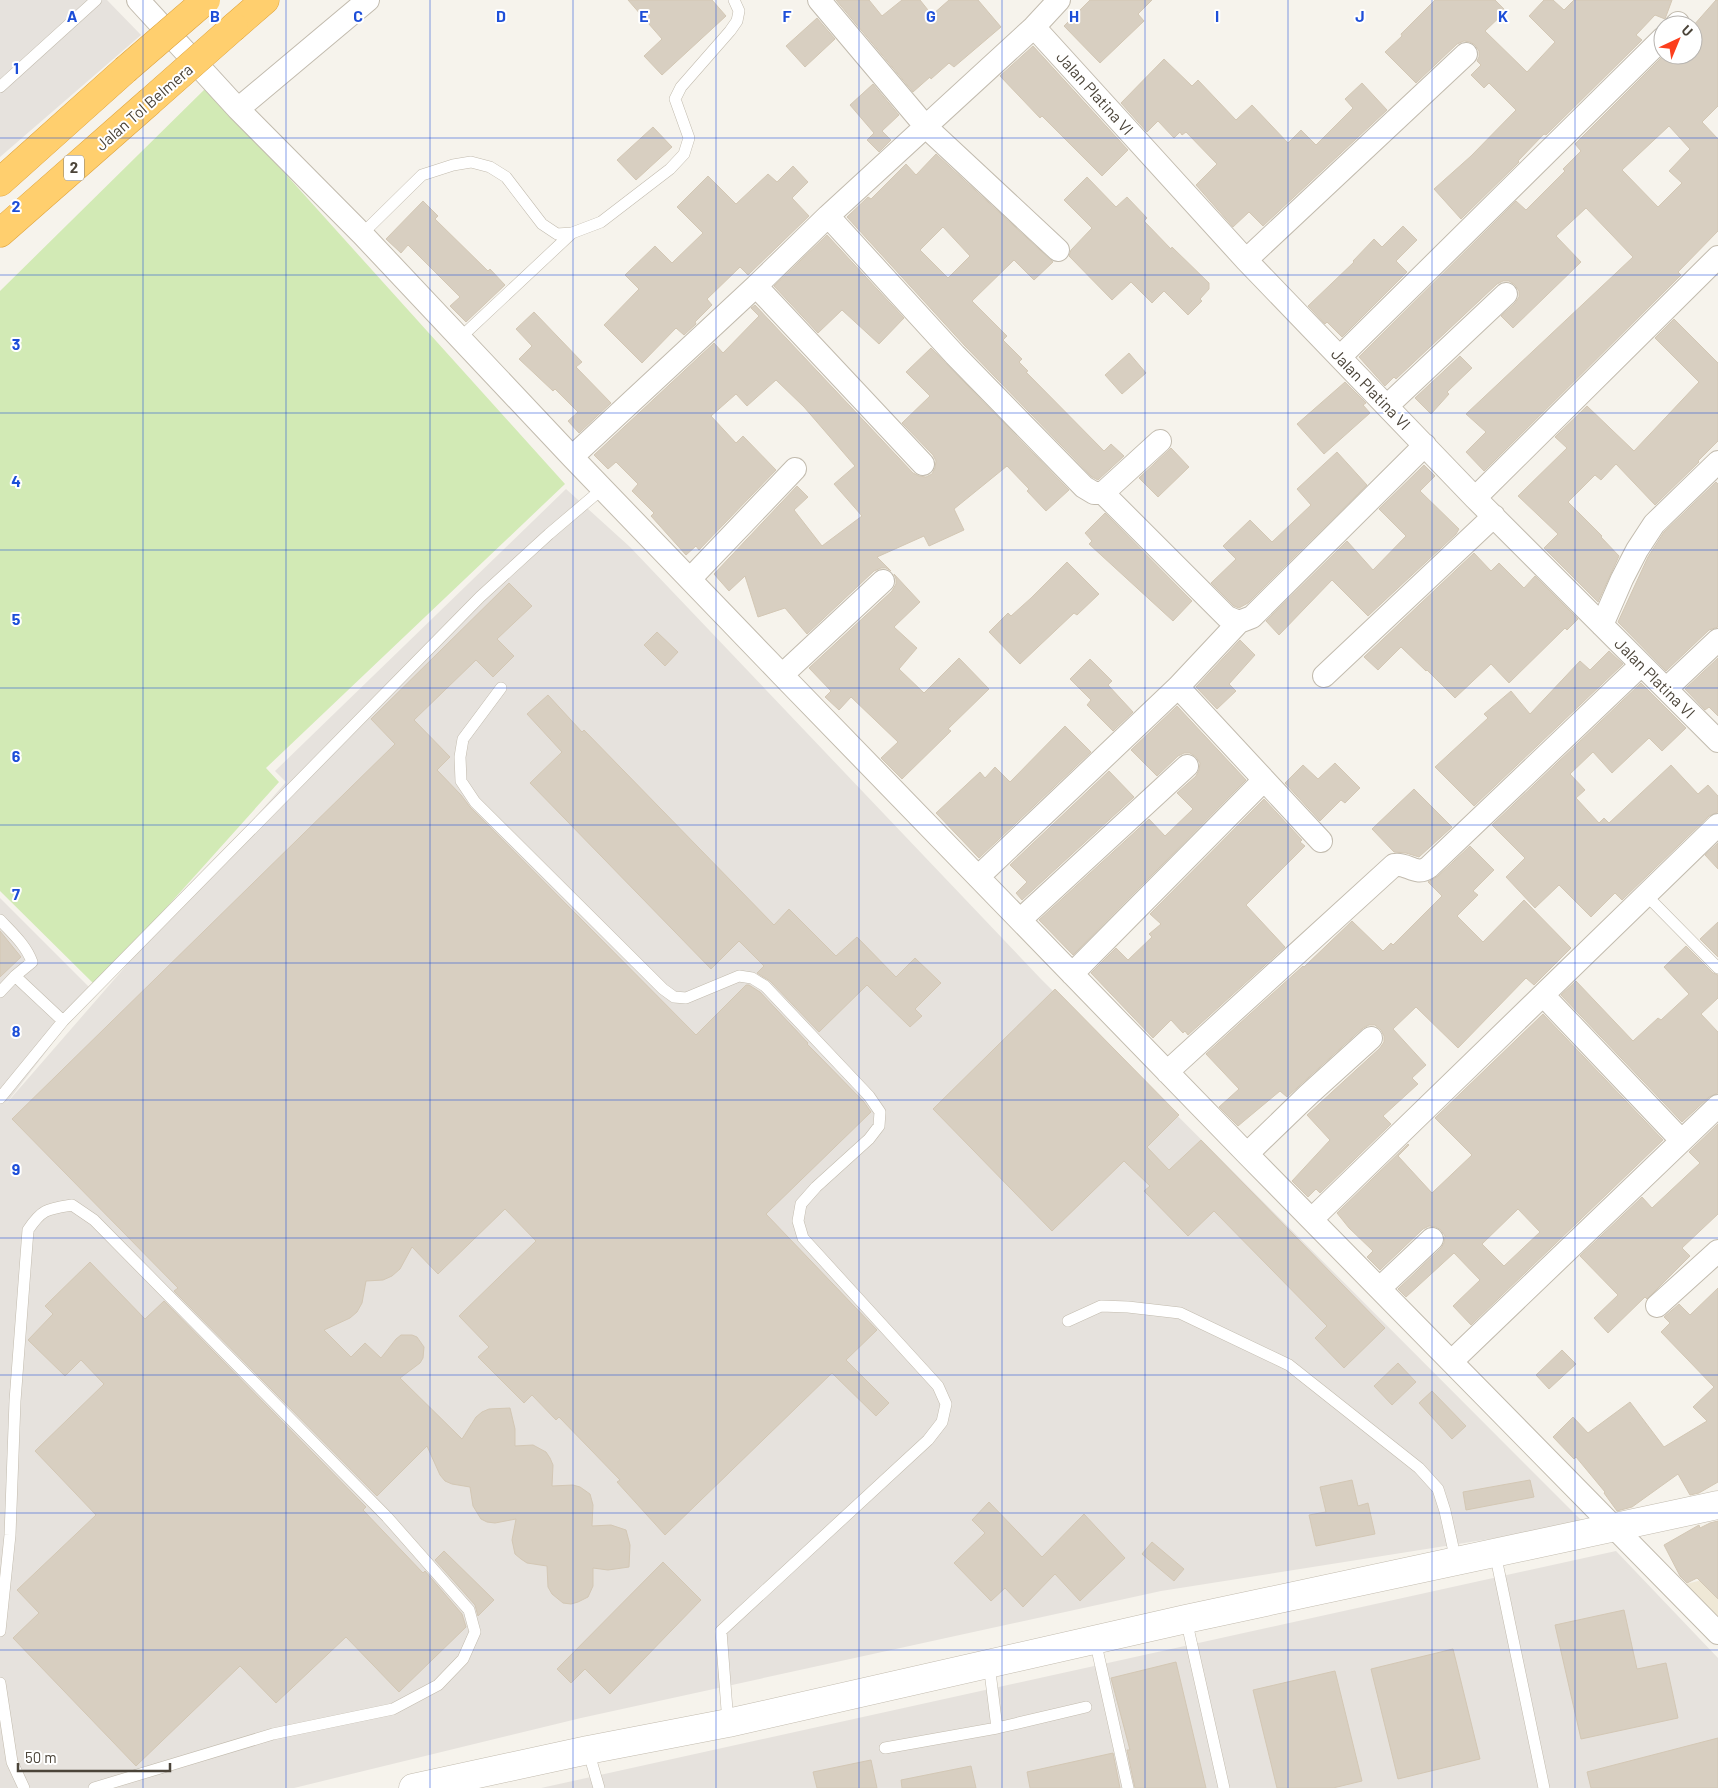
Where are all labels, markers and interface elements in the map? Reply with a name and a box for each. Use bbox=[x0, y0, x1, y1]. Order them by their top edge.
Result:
text: A bbox=[67, 6, 78, 25]
text: B bbox=[210, 6, 220, 25]
text: C bbox=[353, 6, 363, 25]
text: D bbox=[496, 6, 506, 25]
text: E bbox=[639, 6, 649, 25]
text: F bbox=[783, 6, 792, 25]
text: G bbox=[926, 6, 936, 25]
text: H bbox=[1069, 6, 1079, 25]
text: I bbox=[1215, 6, 1219, 25]
text: J bbox=[1355, 6, 1365, 25]
text: K bbox=[1498, 6, 1508, 25]
north arrow bbox=[1653, 15, 1703, 65]
text: U bbox=[1678, 21, 1697, 40]
street label: Jalan Platina VI bbox=[1053, 47, 1138, 138]
text: 1 bbox=[13, 58, 19, 77]
street label: Jalan Tol Belmera bbox=[91, 59, 196, 154]
road number: 2 bbox=[64, 156, 84, 180]
text: 2 bbox=[12, 196, 21, 215]
text: 3 bbox=[12, 334, 20, 353]
street label: Jalan Platina VI bbox=[1328, 344, 1415, 433]
text: 4 bbox=[11, 471, 21, 490]
text: 5 bbox=[12, 609, 21, 628]
street label: Jalan Platina VI bbox=[1611, 634, 1699, 722]
text: 6 bbox=[12, 746, 21, 765]
text: 7 bbox=[12, 884, 20, 903]
text: 8 bbox=[12, 1021, 21, 1040]
text: 9 bbox=[12, 1159, 20, 1178]
scale bar bbox=[18, 1740, 170, 1772]
text: 50 m bbox=[25, 1748, 57, 1766]

